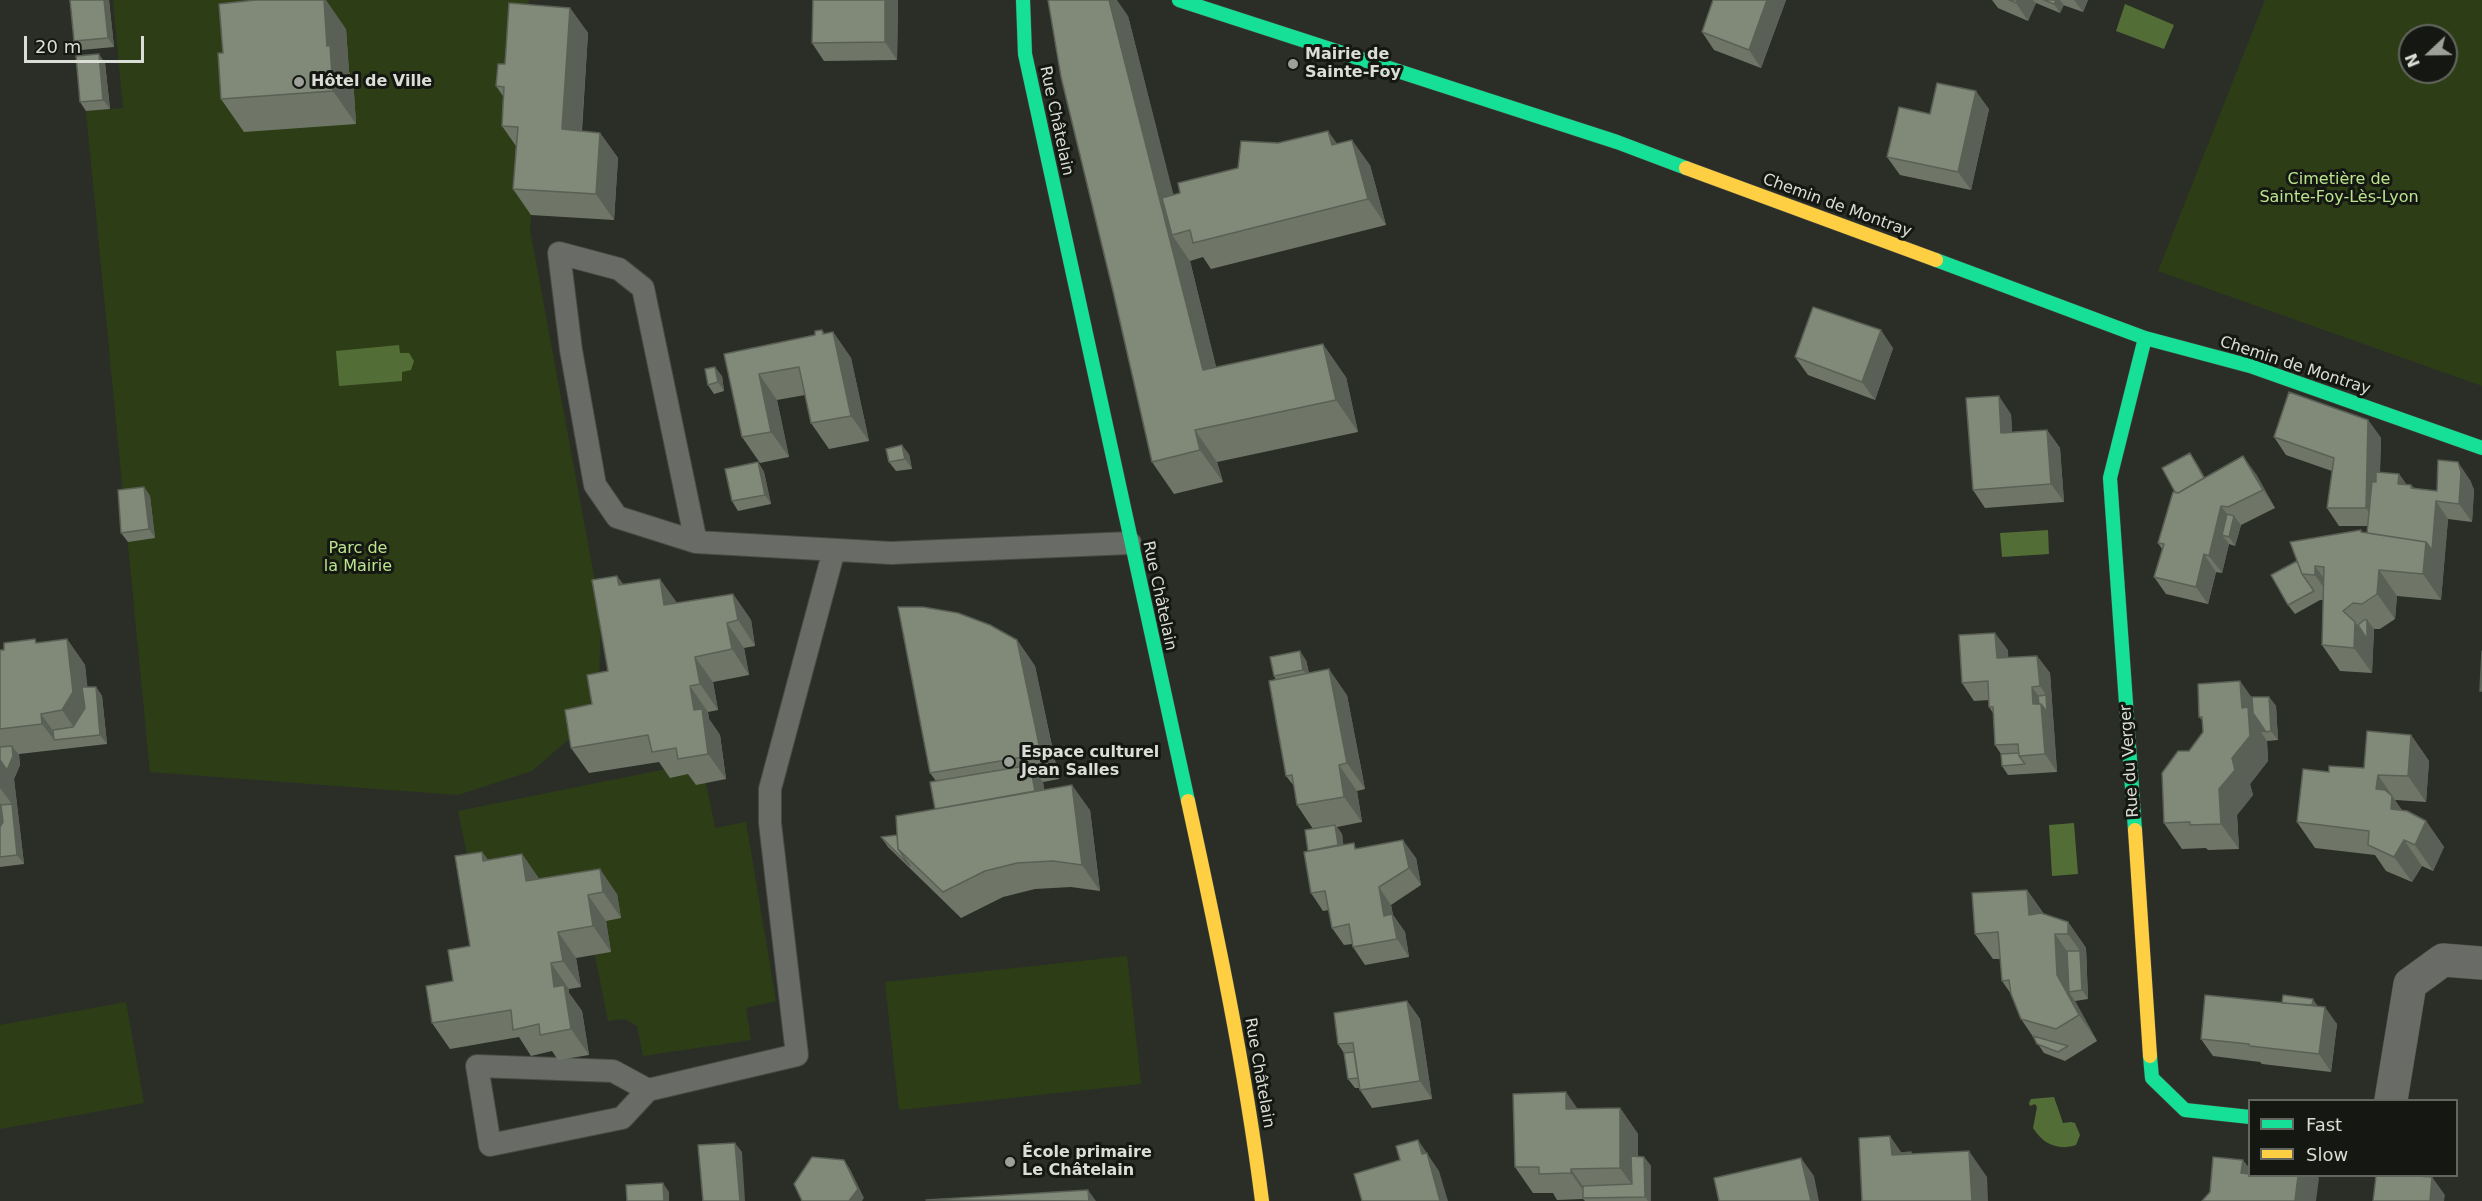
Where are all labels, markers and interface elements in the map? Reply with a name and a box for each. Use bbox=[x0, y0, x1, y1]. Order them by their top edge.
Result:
scale bar bbox=[27, 24, 147, 62]
north arrow bbox=[2398, 24, 2458, 84]
text: 20 m bbox=[35, 36, 81, 57]
place label: Mairie de Sainte-Foy bbox=[1305, 45, 1401, 83]
text: N bbox=[2401, 50, 2424, 70]
marker: Mairie de Sainte-Foy bbox=[1286, 57, 1300, 71]
street label: Rue Châtelain bbox=[1035, 64, 1077, 178]
place label: Hôtel de Ville bbox=[311, 72, 432, 92]
marker: Hôtel de Ville bbox=[292, 75, 306, 89]
street label: Chemin de Montray bbox=[1760, 170, 1914, 242]
park label: Cimetière de Sainte-Foy-Lès-Lyon bbox=[2259, 170, 2419, 208]
street label: Chemin de Montray bbox=[2217, 333, 2373, 399]
park label: Parc de la Mairie bbox=[324, 539, 392, 577]
street label: Rue Châtelain bbox=[1138, 539, 1180, 653]
street label: Rue du Verger bbox=[2116, 704, 2144, 818]
place label: Espace culturel Jean Salles bbox=[1021, 743, 1159, 781]
marker: Espace culturel Jean Salles bbox=[1002, 755, 1016, 769]
street label: Rue Châtelain bbox=[1240, 1016, 1278, 1130]
legend bbox=[2248, 1099, 2458, 1177]
text: Fast bbox=[2306, 1114, 2342, 1135]
place label: École primaire Le Châtelain bbox=[1022, 1143, 1152, 1181]
text: Slow bbox=[2306, 1144, 2348, 1165]
marker: École primaire Le Châtelain bbox=[1003, 1155, 1017, 1169]

